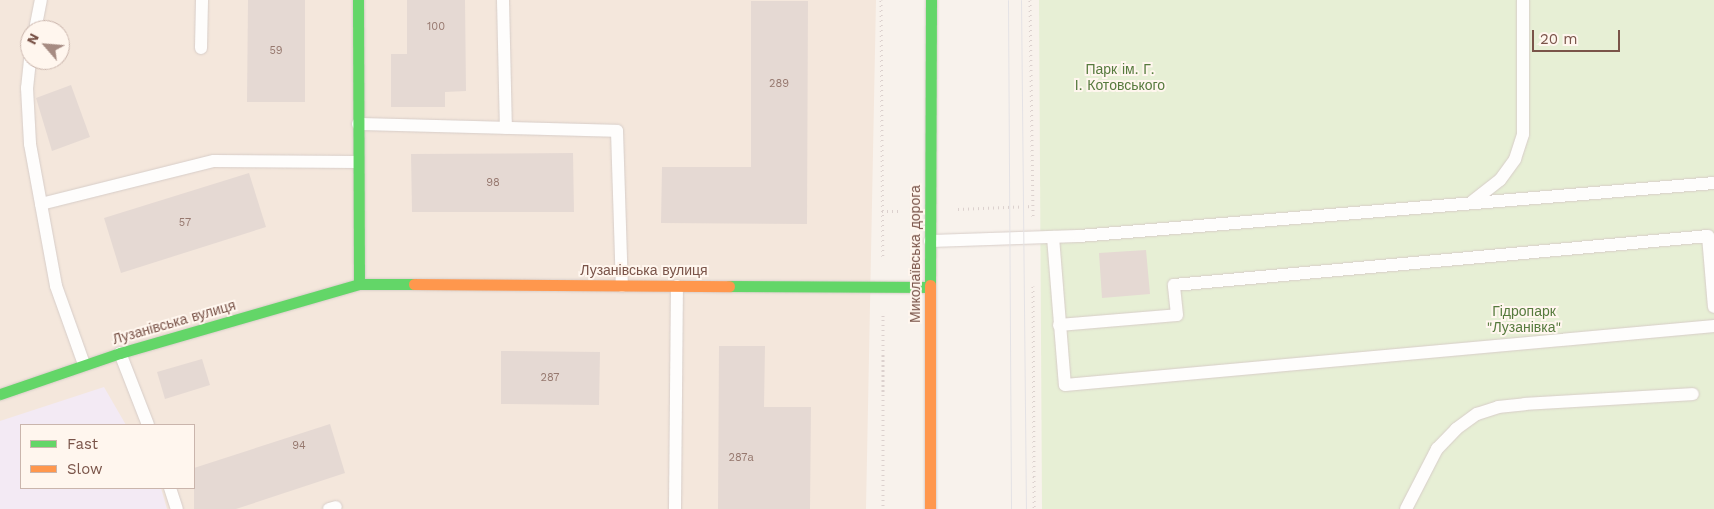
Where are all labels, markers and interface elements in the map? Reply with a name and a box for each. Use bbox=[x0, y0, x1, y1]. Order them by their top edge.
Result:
north arrow bbox=[20, 20, 70, 70]
house number: 100 bbox=[427, 20, 445, 34]
scale bar bbox=[1534, 20, 1622, 52]
text: N bbox=[23, 30, 42, 47]
text: 20 m bbox=[1540, 30, 1578, 48]
house number: 59 bbox=[269, 44, 283, 58]
park label: Парк ім. Г. І. Котовського bbox=[1075, 61, 1165, 94]
house number: 289 bbox=[769, 77, 789, 91]
house number: 98 bbox=[486, 176, 500, 190]
street label: Миколаївська дорога bbox=[907, 185, 923, 323]
house number: 57 bbox=[179, 216, 191, 230]
street label: Лузанівська вулиця bbox=[580, 262, 708, 278]
street label: Лузанівська вулиця bbox=[110, 296, 238, 348]
park label: Гідропарк "Лузанівка" bbox=[1487, 303, 1561, 336]
house number: 287 bbox=[541, 371, 559, 385]
legend bbox=[20, 424, 195, 489]
text: Fast bbox=[67, 435, 98, 453]
house number: 94 bbox=[292, 439, 306, 453]
house number: 287а bbox=[728, 451, 754, 465]
text: Slow bbox=[67, 460, 103, 478]

